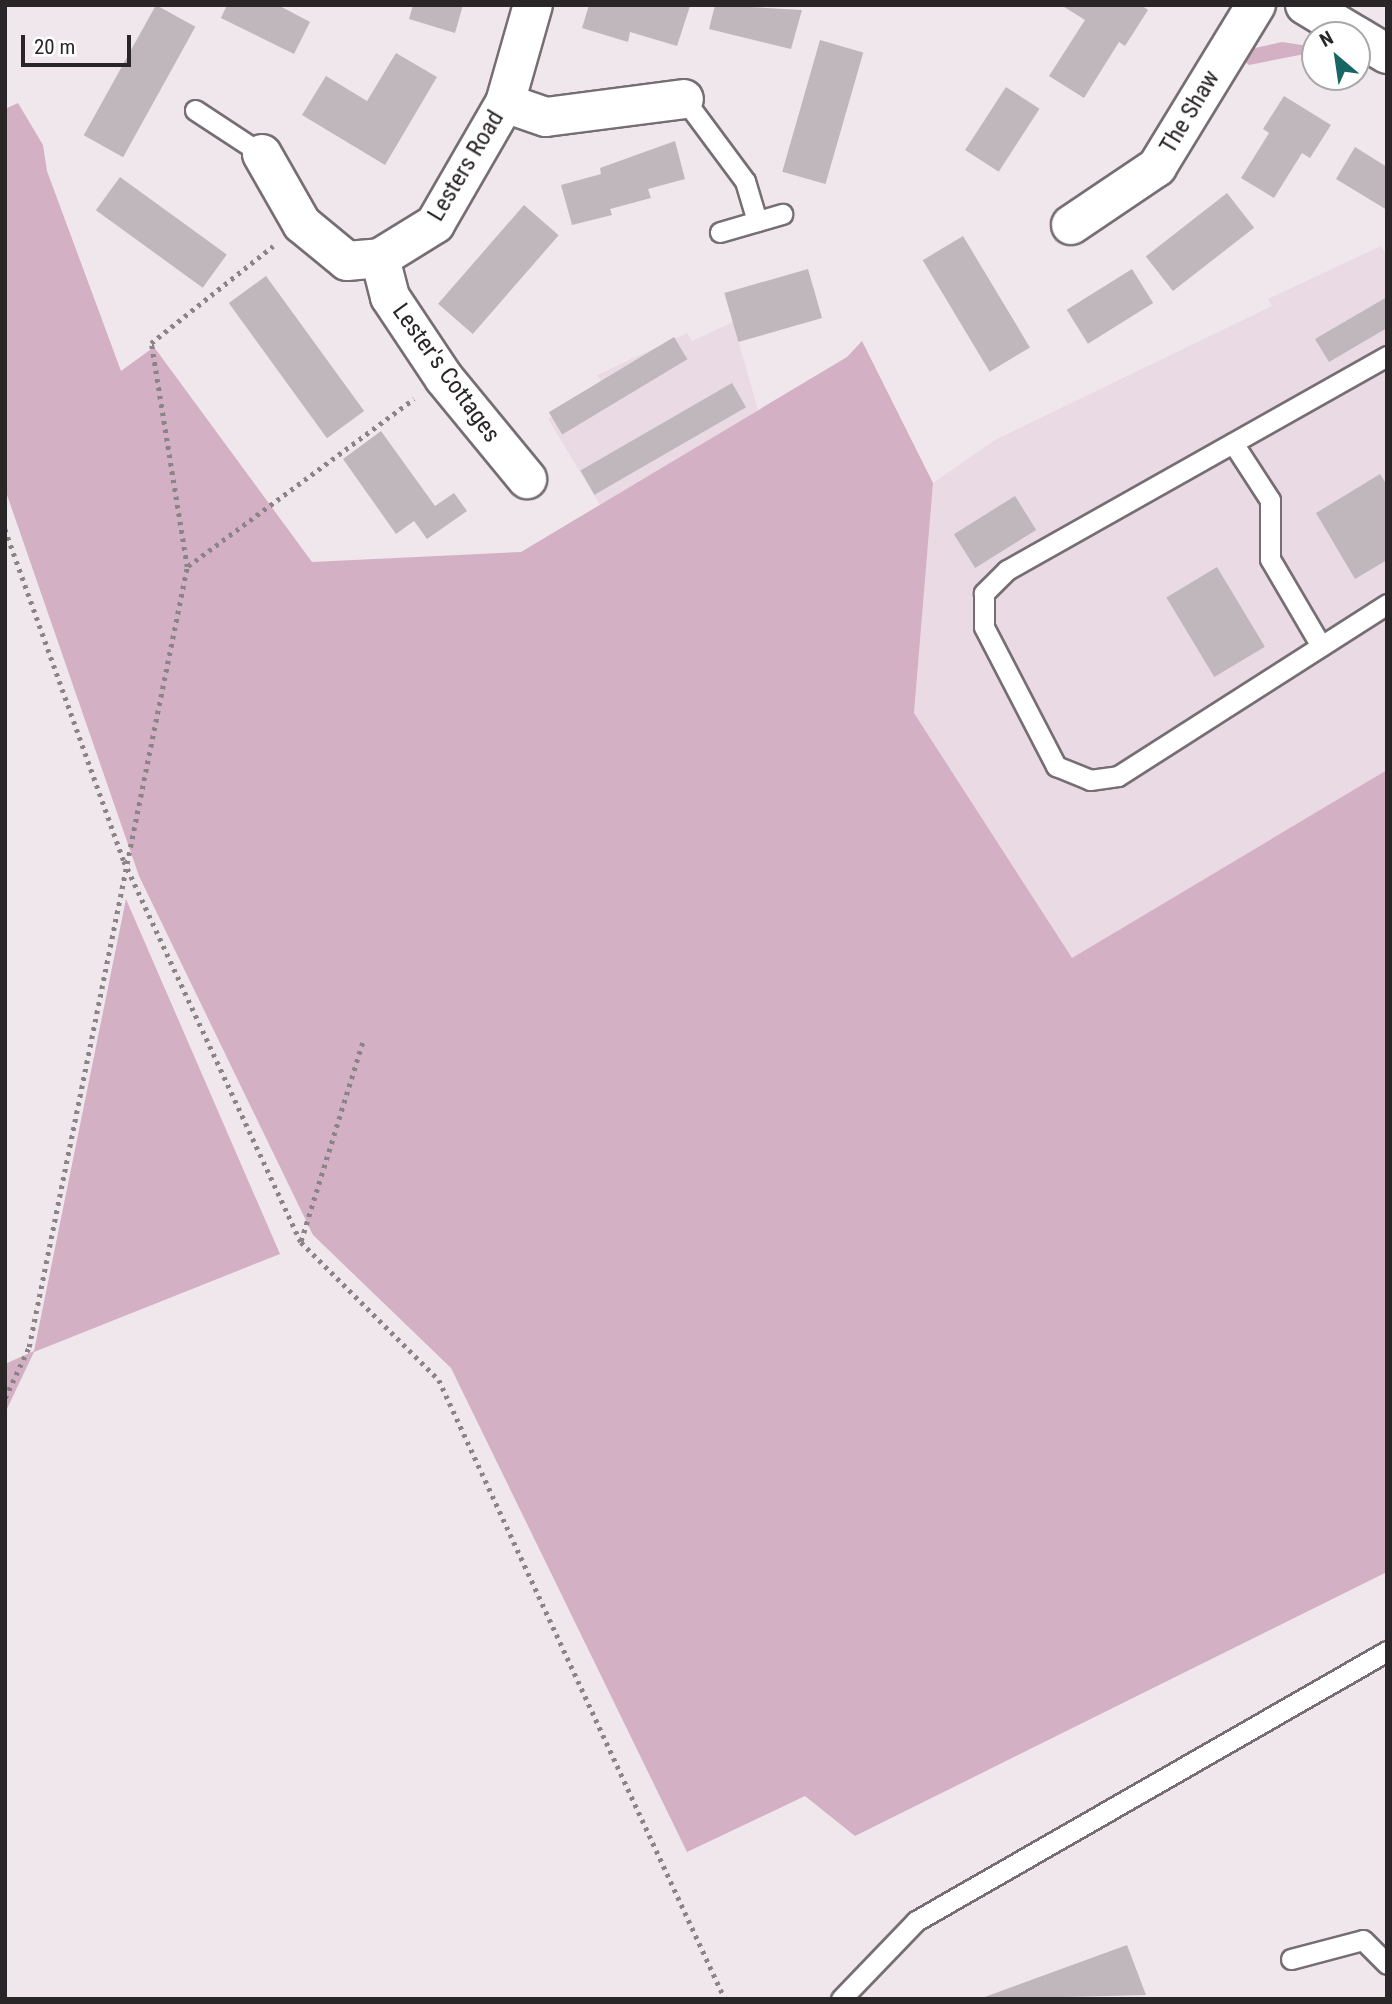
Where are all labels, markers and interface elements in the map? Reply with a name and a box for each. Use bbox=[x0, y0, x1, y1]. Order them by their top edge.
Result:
scale bar bbox=[24, 21, 135, 65]
north arrow bbox=[1301, 21, 1371, 91]
text: N bbox=[1316, 26, 1337, 52]
text: 20 m bbox=[34, 35, 75, 59]
street label: The Shaw bbox=[1154, 65, 1226, 159]
street label: Lesters Road bbox=[422, 105, 510, 227]
street label: Lester's Cottages bbox=[386, 298, 506, 448]

